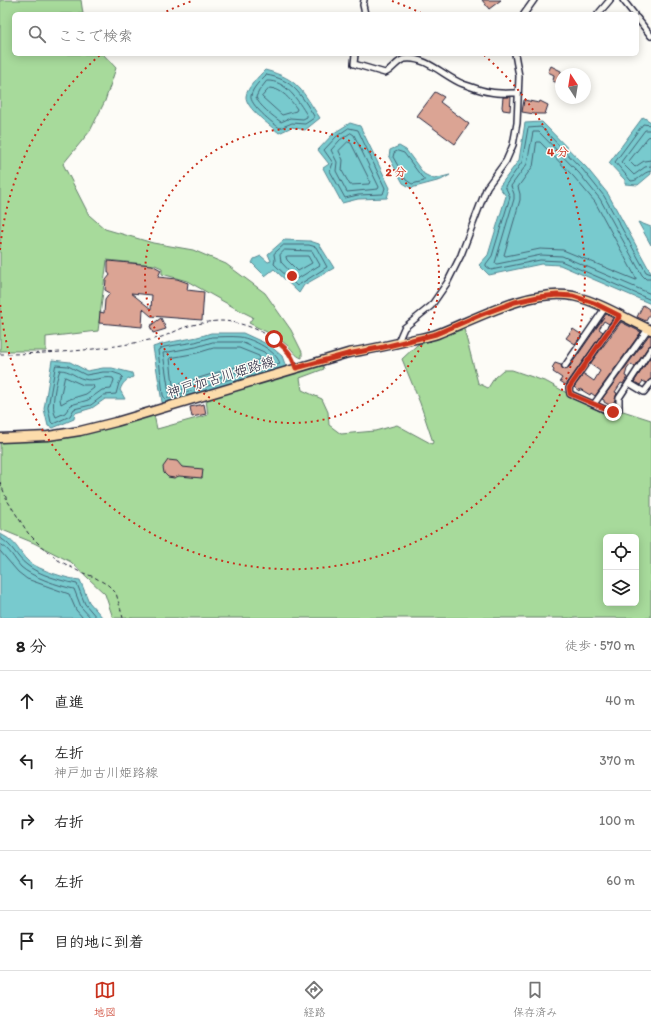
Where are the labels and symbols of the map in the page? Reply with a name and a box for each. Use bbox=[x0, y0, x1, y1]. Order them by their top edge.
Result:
north arrow bbox=[555, 68, 591, 104]
text: 4 分 bbox=[547, 145, 569, 159]
text: 2 分 bbox=[385, 165, 407, 179]
centre of rings bbox=[285, 269, 299, 283]
route start bbox=[265, 330, 283, 348]
street label: 神戸加古川姫路線 bbox=[165, 352, 277, 402]
route end bbox=[604, 403, 622, 421]

